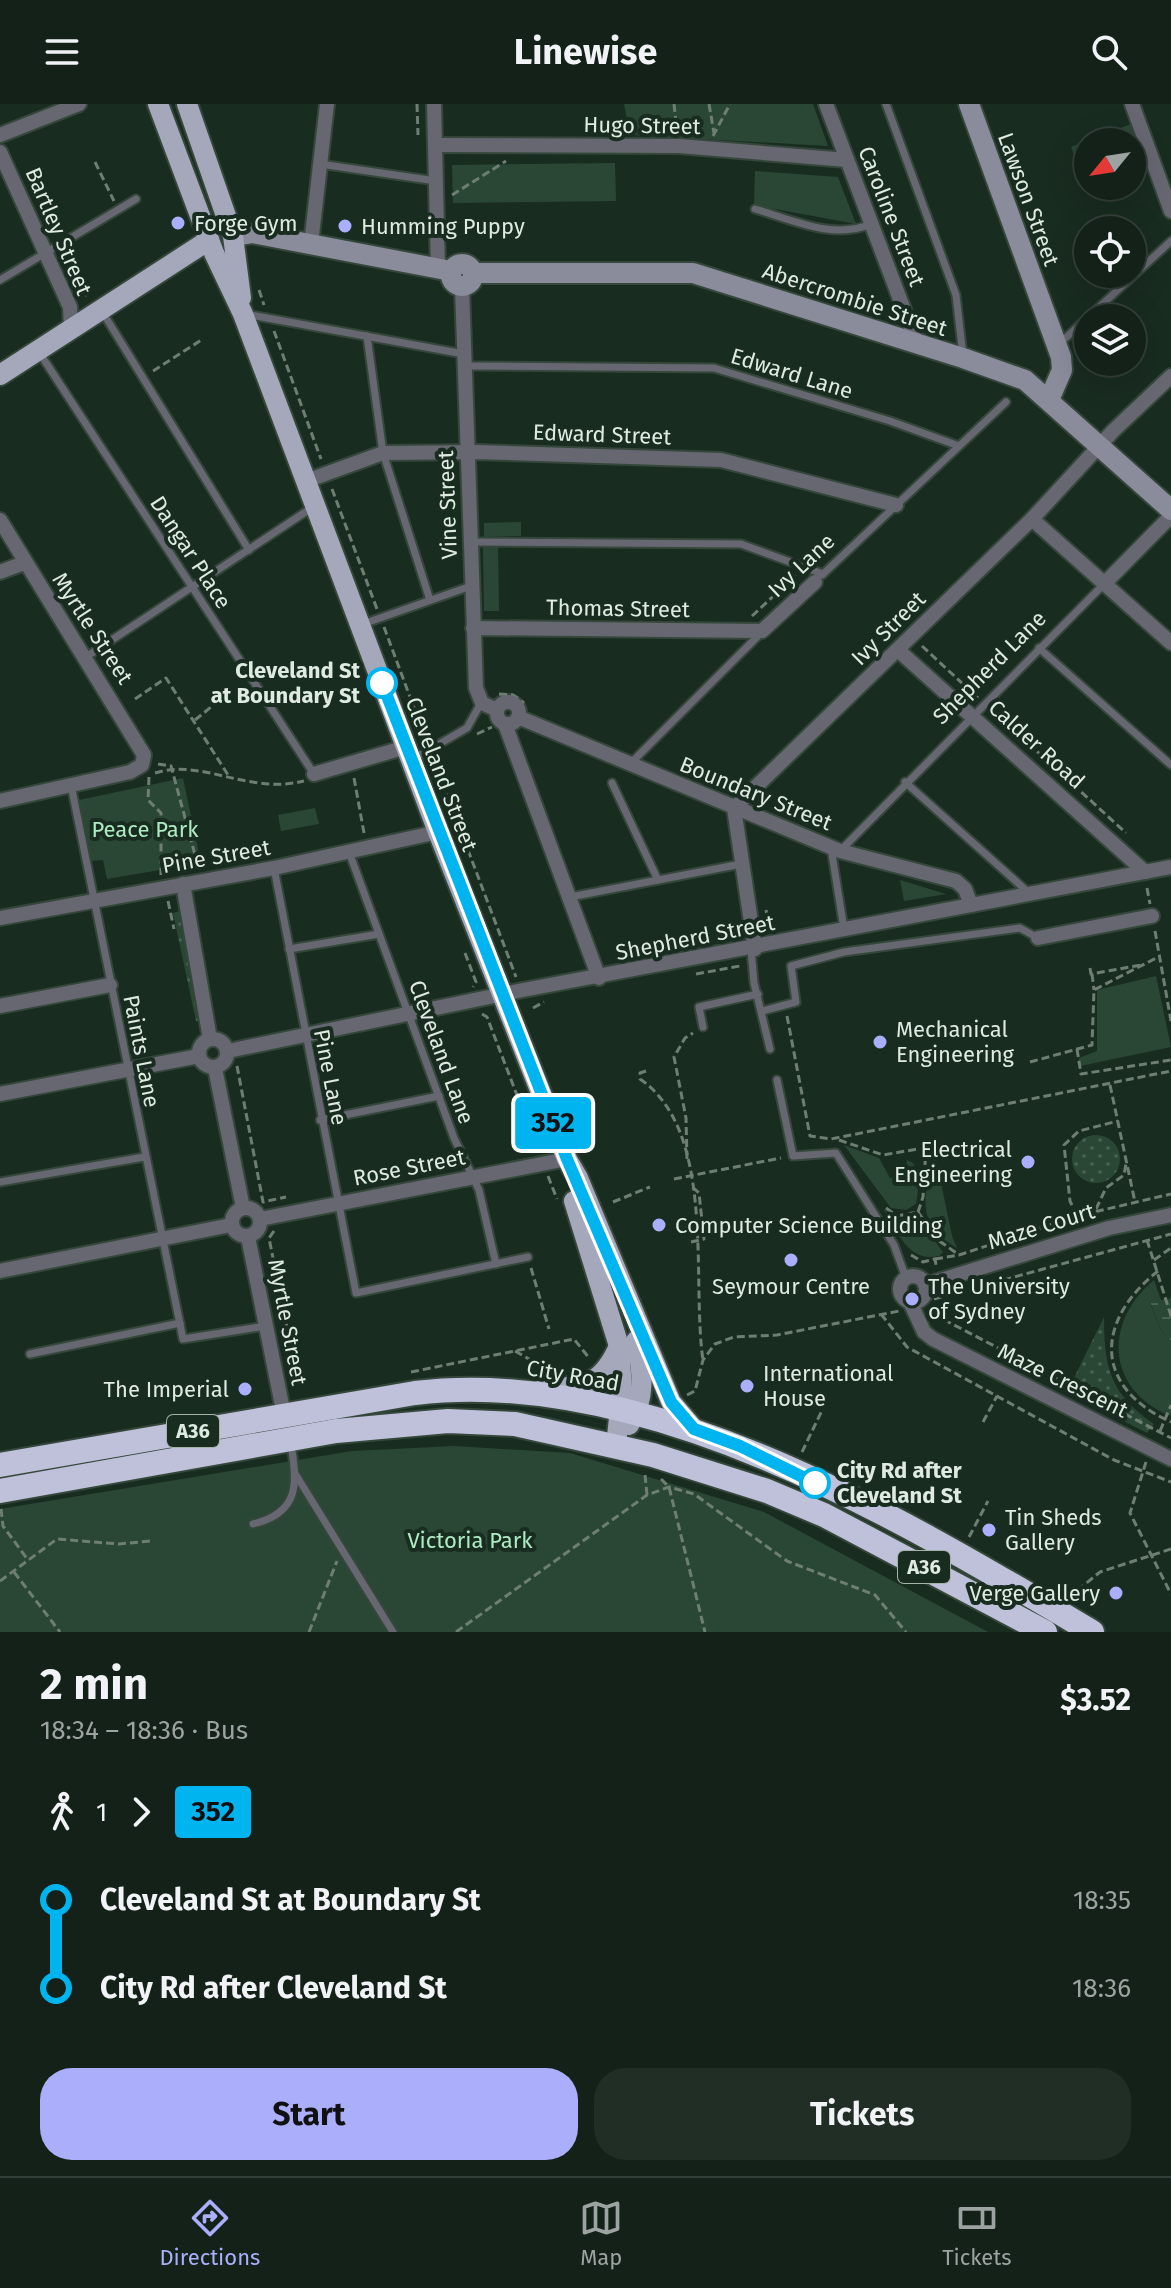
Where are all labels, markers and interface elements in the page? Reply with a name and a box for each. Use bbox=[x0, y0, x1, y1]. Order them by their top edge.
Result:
icon: menu bbox=[40, 30, 84, 74]
text: Linewise bbox=[514, 30, 657, 74]
icon: search bbox=[1087, 30, 1131, 74]
street label: Hugo Street bbox=[583, 111, 701, 140]
north arrow bbox=[1074, 128, 1146, 200]
map controls bbox=[1074, 128, 1146, 376]
street label: Lawson Street bbox=[992, 129, 1065, 270]
street label: Caroline Street bbox=[852, 142, 931, 290]
street label: Bartley Street bbox=[20, 163, 98, 299]
place label: Forge Gym bbox=[194, 210, 298, 237]
place label: Humming Puppy bbox=[361, 213, 525, 240]
marker: Forge Gym bbox=[169, 214, 187, 232]
button: locate bbox=[1074, 216, 1146, 288]
marker: Humming Puppy bbox=[336, 217, 354, 235]
street label: Abercrombie Street bbox=[759, 257, 951, 342]
button: layers bbox=[1074, 304, 1146, 376]
street label: Edward Lane bbox=[727, 342, 856, 405]
street label: Edward Street bbox=[532, 419, 672, 450]
street label: Vine Street bbox=[432, 450, 463, 560]
street label: Dangar Place bbox=[144, 491, 237, 614]
street label: Ivy Lane bbox=[762, 528, 840, 603]
street label: Myrtle Street bbox=[46, 567, 139, 689]
street label: Ivy Street bbox=[846, 586, 931, 671]
street label: Thomas Street bbox=[546, 594, 690, 623]
street label: Shepherd Lane bbox=[927, 605, 1052, 730]
place label: Cleveland St at Boundary St bbox=[211, 657, 361, 709]
marker: Cleveland St at Boundary St bbox=[367, 668, 397, 698]
street label: Cleveland Street bbox=[400, 693, 483, 855]
street label: Calder Road bbox=[983, 694, 1090, 795]
street label: Boundary Street bbox=[676, 751, 836, 836]
park label: Peace Park bbox=[91, 816, 199, 843]
street label: Pine Street bbox=[160, 834, 272, 879]
street label: Shepherd Street bbox=[613, 909, 777, 966]
street label: Cleveland Lane bbox=[403, 977, 480, 1128]
street label: Paints Lane bbox=[117, 992, 166, 1110]
place label: Mechanical Engineering bbox=[896, 1016, 1015, 1068]
street label: Pine Lane bbox=[308, 1027, 353, 1127]
marker: Mechanical Engineering bbox=[871, 1033, 889, 1051]
line badge: 352 bbox=[507, 1097, 599, 1149]
text: 352 bbox=[531, 1106, 575, 1139]
place label: Electrical Engineering bbox=[894, 1136, 1013, 1188]
street label: Rose Street bbox=[351, 1143, 467, 1192]
marker: Electrical Engineering bbox=[1019, 1153, 1037, 1171]
street label: Maze Court bbox=[984, 1197, 1098, 1256]
place label: Computer Science Building bbox=[675, 1212, 943, 1239]
marker: Computer Science Building bbox=[650, 1216, 668, 1234]
marker: Seymour Centre bbox=[782, 1251, 800, 1269]
street label: Myrtle Street bbox=[262, 1257, 313, 1388]
place label: Seymour Centre bbox=[712, 1273, 870, 1300]
place label: The University of Sydney bbox=[928, 1273, 1070, 1325]
marker: The University of Sydney bbox=[903, 1290, 921, 1308]
street label: Maze Crescent bbox=[993, 1337, 1132, 1424]
street label: City Road bbox=[524, 1354, 621, 1397]
place label: International House bbox=[763, 1360, 893, 1412]
place label: The Imperial bbox=[104, 1376, 229, 1403]
marker: International House bbox=[738, 1377, 756, 1395]
marker: The Imperial bbox=[236, 1380, 254, 1398]
road number: A36 bbox=[167, 1415, 219, 1447]
place label: City Rd after Cleveland St bbox=[837, 1457, 962, 1509]
marker: City Rd after Cleveland St bbox=[800, 1468, 830, 1498]
place label: Tin Sheds Gallery bbox=[1005, 1504, 1102, 1556]
marker: Tin Sheds Gallery bbox=[980, 1521, 998, 1539]
park label: Victoria Park bbox=[407, 1527, 533, 1554]
road number: A36 bbox=[898, 1551, 950, 1583]
place label: Verge Gallery bbox=[970, 1580, 1100, 1607]
marker: Verge Gallery bbox=[1107, 1584, 1125, 1602]
text: 2 min bbox=[40, 1658, 148, 1711]
text: $3.52 bbox=[1060, 1682, 1131, 1718]
text: 18:34 – 18:36 · Bus bbox=[40, 1715, 248, 1746]
icon: walk bbox=[40, 1790, 84, 1834]
icon: forward bbox=[119, 1790, 163, 1834]
text: 352 bbox=[191, 1795, 235, 1828]
text: 1 bbox=[96, 1797, 107, 1828]
text: Cleveland St at Boundary St bbox=[100, 1882, 481, 1918]
text: 18:35 bbox=[1073, 1885, 1131, 1916]
text: City Rd after Cleveland St bbox=[100, 1970, 447, 2006]
text: 18:36 bbox=[1072, 1973, 1131, 2004]
button: Start bbox=[40, 2068, 578, 2160]
button: Tickets bbox=[594, 2068, 1131, 2160]
tab: Directions bbox=[159, 2196, 260, 2271]
tab: Map bbox=[579, 2196, 623, 2271]
tab: Tickets bbox=[942, 2196, 1012, 2271]

